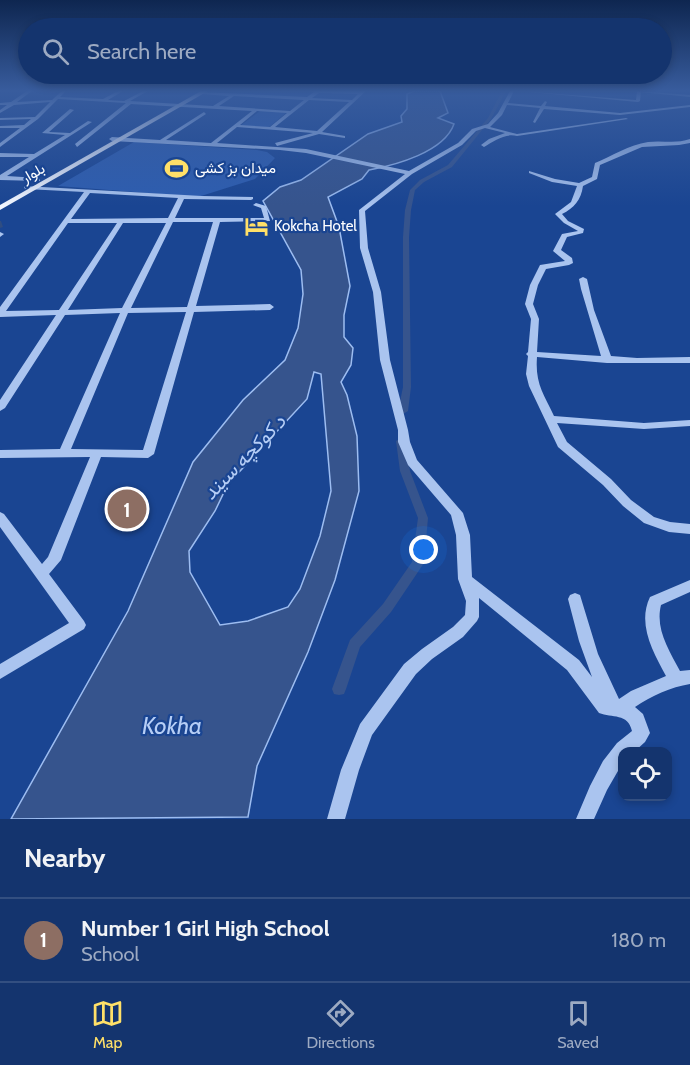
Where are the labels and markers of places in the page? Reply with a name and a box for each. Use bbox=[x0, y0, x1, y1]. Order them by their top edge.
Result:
sports icon: میدان بز کشی bbox=[164, 155, 190, 181]
place label: میدان بز کشی bbox=[195, 159, 276, 178]
hotel icon: Kokcha Hotel bbox=[243, 213, 269, 239]
place label: Kokcha Hotel bbox=[274, 217, 357, 235]
pin: 1 bbox=[108, 486, 146, 532]

